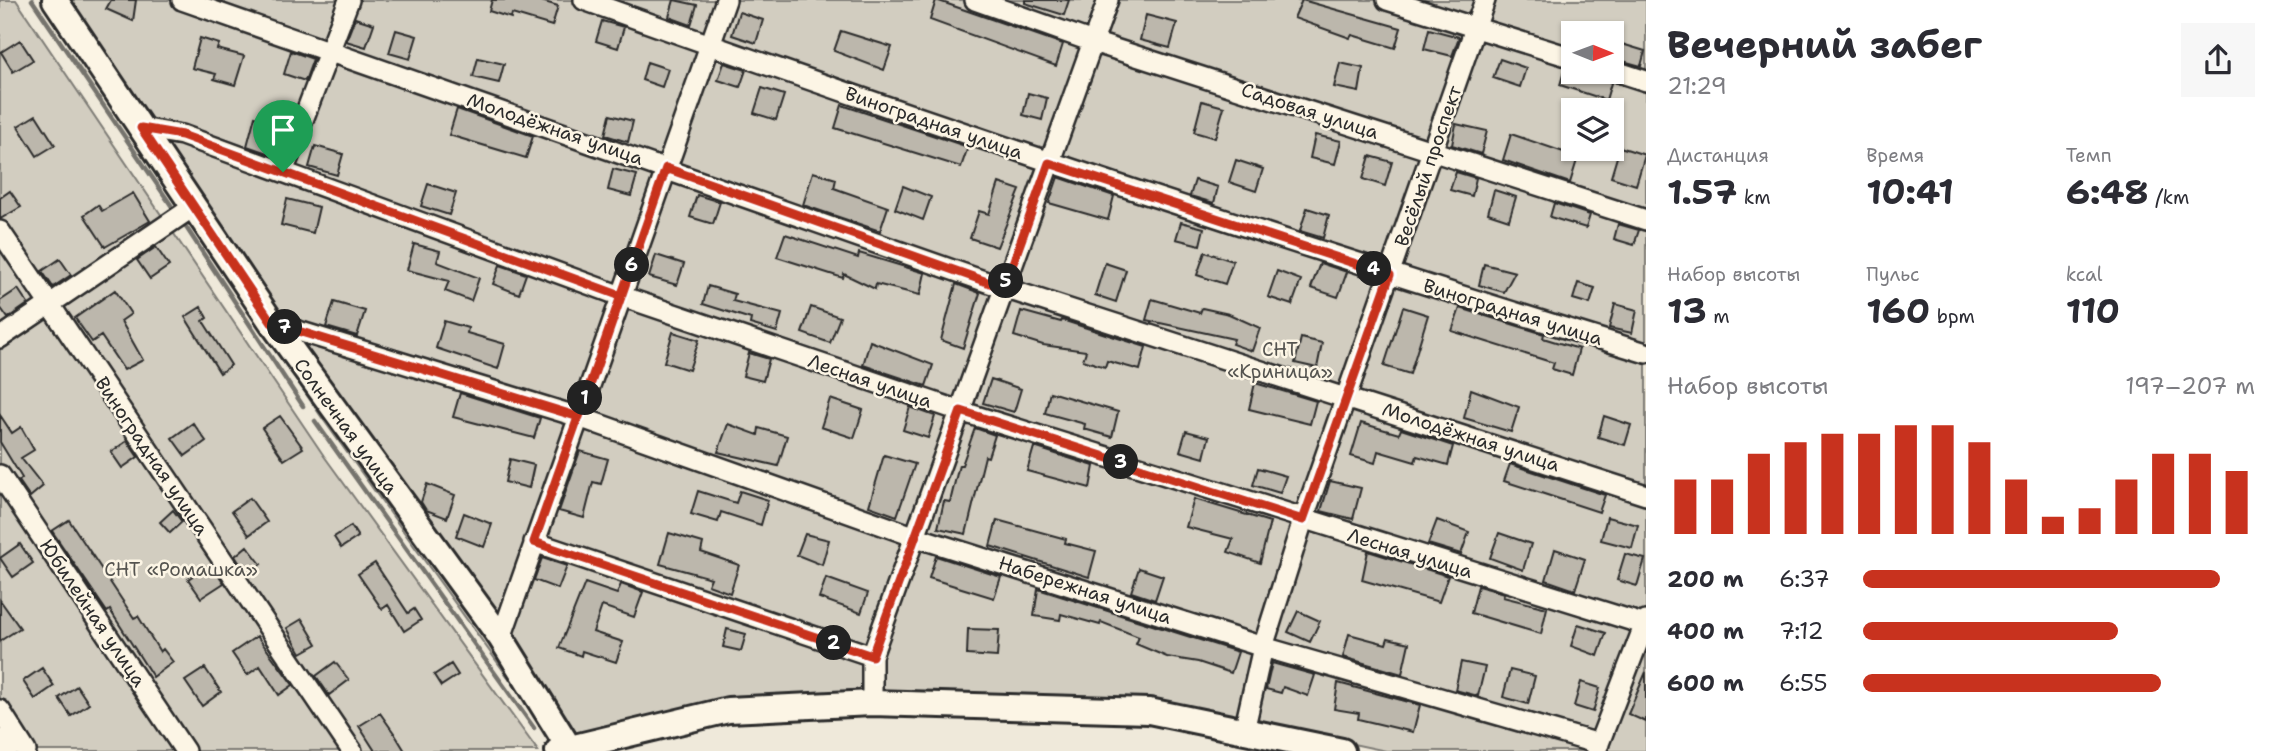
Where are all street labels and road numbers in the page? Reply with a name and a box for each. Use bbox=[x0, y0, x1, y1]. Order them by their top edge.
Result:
street label: Садовая улица bbox=[1238, 77, 1382, 145]
street label: Виноградная улица bbox=[842, 81, 1026, 165]
street label: Весёлый проспект bbox=[1389, 82, 1467, 250]
street label: Молодёжная улица bbox=[463, 87, 647, 171]
street label: Виноградная улица bbox=[1420, 273, 1606, 351]
street label: Лесная улица bbox=[805, 348, 935, 414]
street label: Солнечная улица bbox=[288, 353, 404, 499]
street label: Виноградная улица bbox=[90, 372, 215, 540]
street label: Молодёжная улица bbox=[1379, 397, 1563, 478]
street label: Лесная улица bbox=[1344, 522, 1476, 584]
street label: Юбилейная улица bbox=[34, 534, 152, 692]
street label: Набережная улица bbox=[995, 550, 1175, 630]

